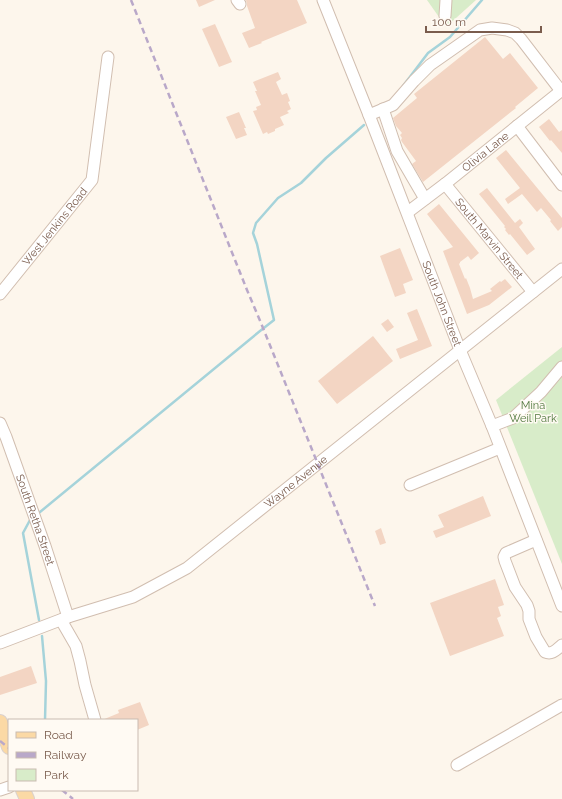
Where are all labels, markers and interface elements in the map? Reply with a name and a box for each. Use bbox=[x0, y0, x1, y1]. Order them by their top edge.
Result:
scale bar bbox=[426, 8, 541, 34]
text: 100 m bbox=[432, 15, 466, 29]
street label: Olivia Lane bbox=[459, 129, 512, 174]
street label: West Jenkins Road bbox=[19, 185, 90, 268]
street label: South Marvin Street bbox=[453, 195, 526, 281]
street label: South John Street bbox=[420, 259, 464, 348]
park label: Mina Weil Park bbox=[509, 399, 557, 425]
street label: Wayne Avenue bbox=[262, 452, 330, 510]
street label: South Retha Street bbox=[13, 472, 57, 567]
legend bbox=[8, 719, 138, 791]
text: Road bbox=[44, 728, 73, 742]
text: Railway bbox=[44, 748, 87, 762]
text: Park bbox=[44, 768, 69, 782]

